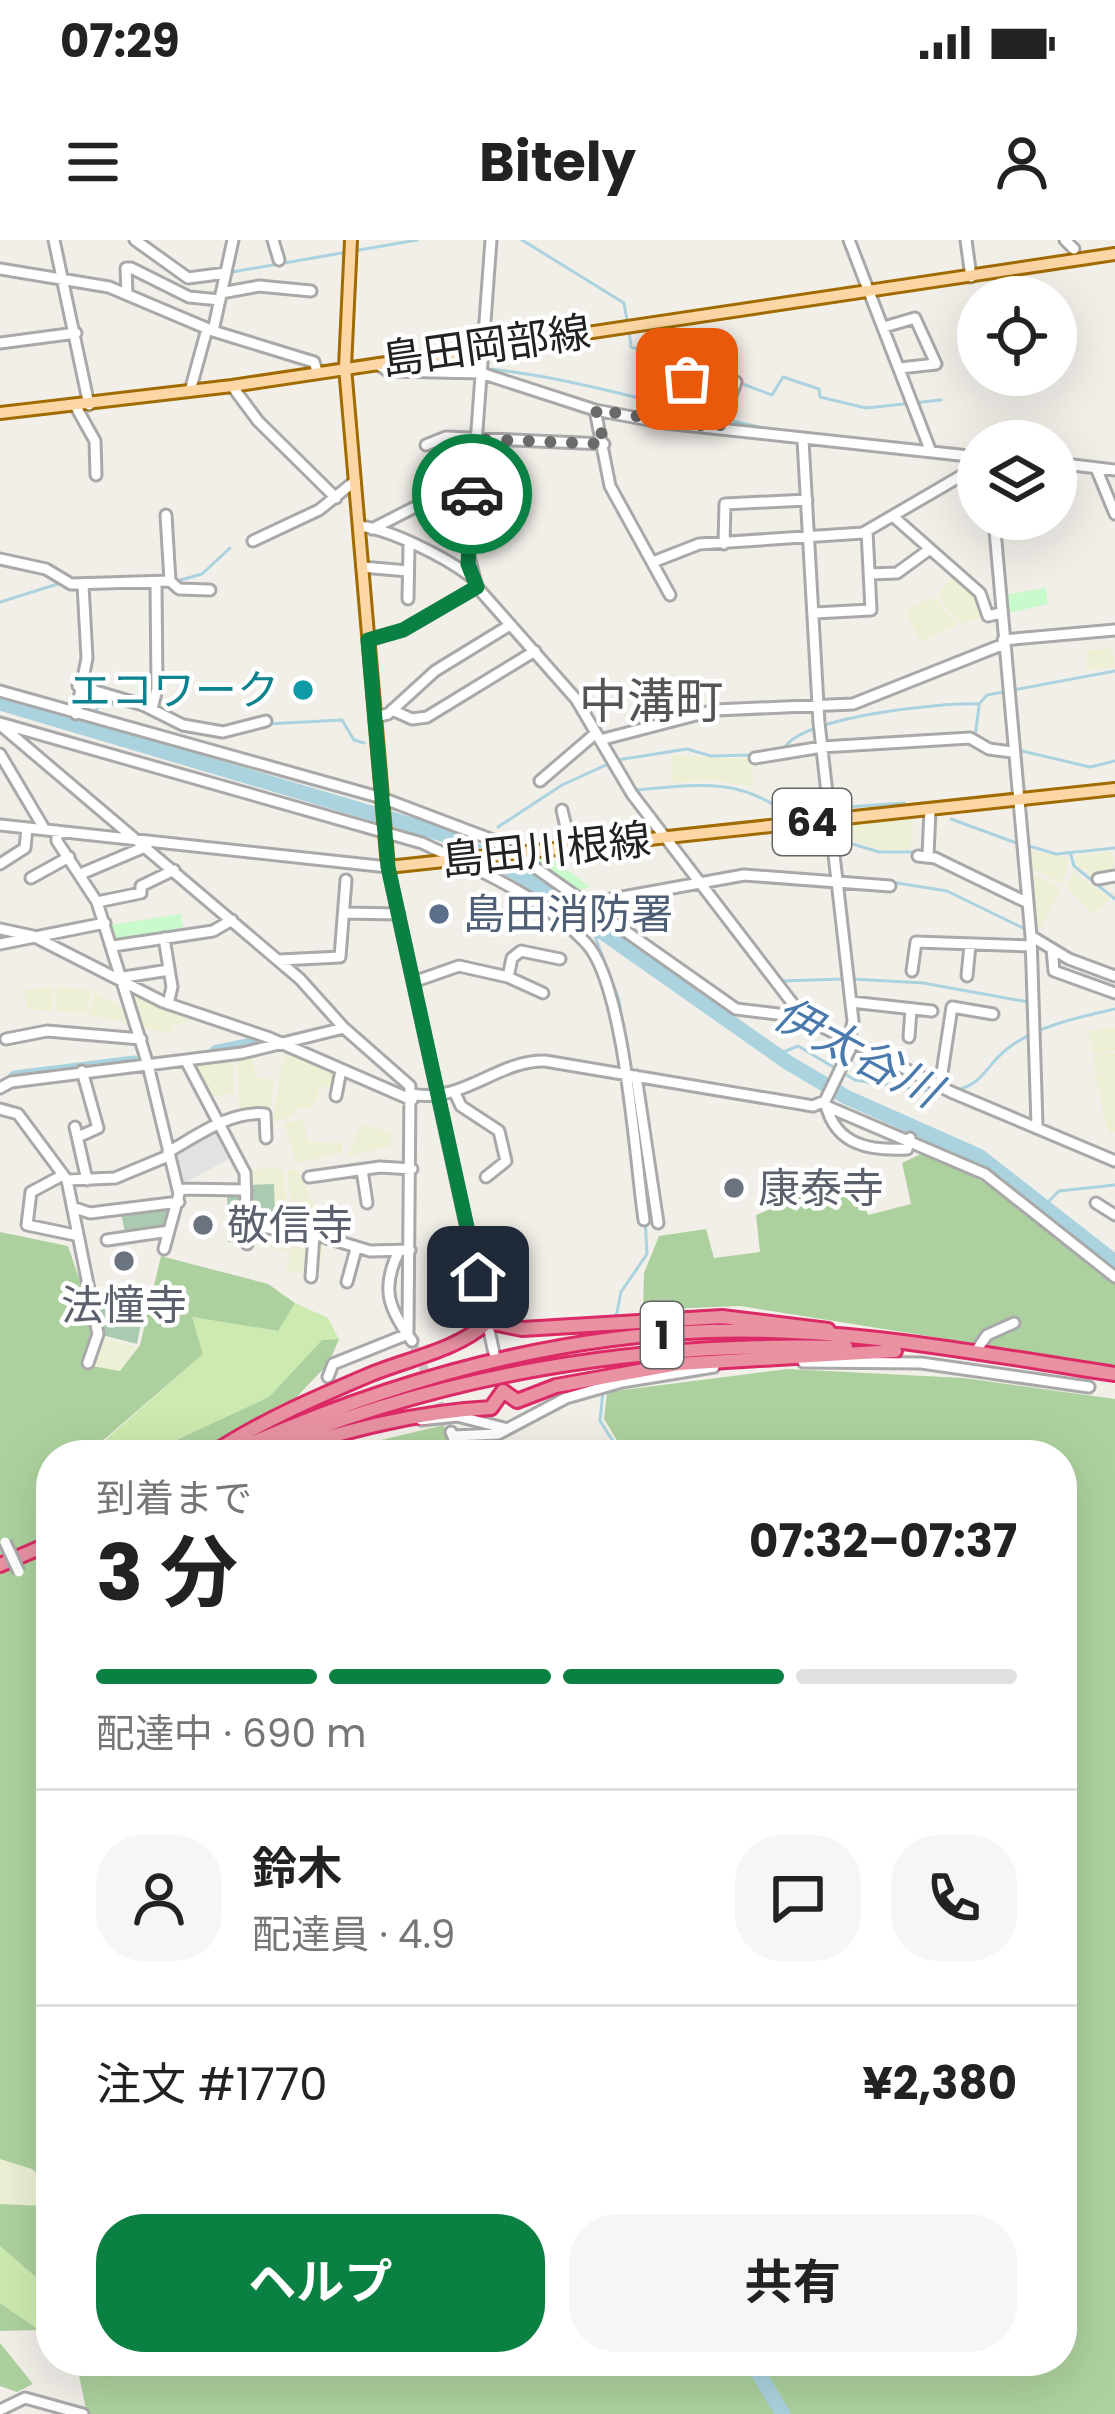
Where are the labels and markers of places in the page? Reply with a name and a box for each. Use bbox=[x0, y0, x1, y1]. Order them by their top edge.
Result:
pin bbox=[636, 328, 738, 430]
place label: エコワーク bbox=[69, 661, 279, 720]
marker: エコワーク bbox=[290, 677, 316, 703]
place label: 島田消防署 bbox=[463, 885, 673, 944]
marker: 島田消防署 bbox=[426, 901, 452, 927]
place label: 康泰寺 bbox=[758, 1159, 884, 1218]
marker: 康泰寺 bbox=[721, 1175, 747, 1201]
place label: 敬信寺 bbox=[227, 1196, 353, 1255]
marker: 敬信寺 bbox=[190, 1212, 216, 1238]
pin bbox=[427, 1226, 529, 1328]
marker: 法憧寺 bbox=[111, 1248, 137, 1274]
place label: 法憧寺 bbox=[61, 1276, 187, 1335]

